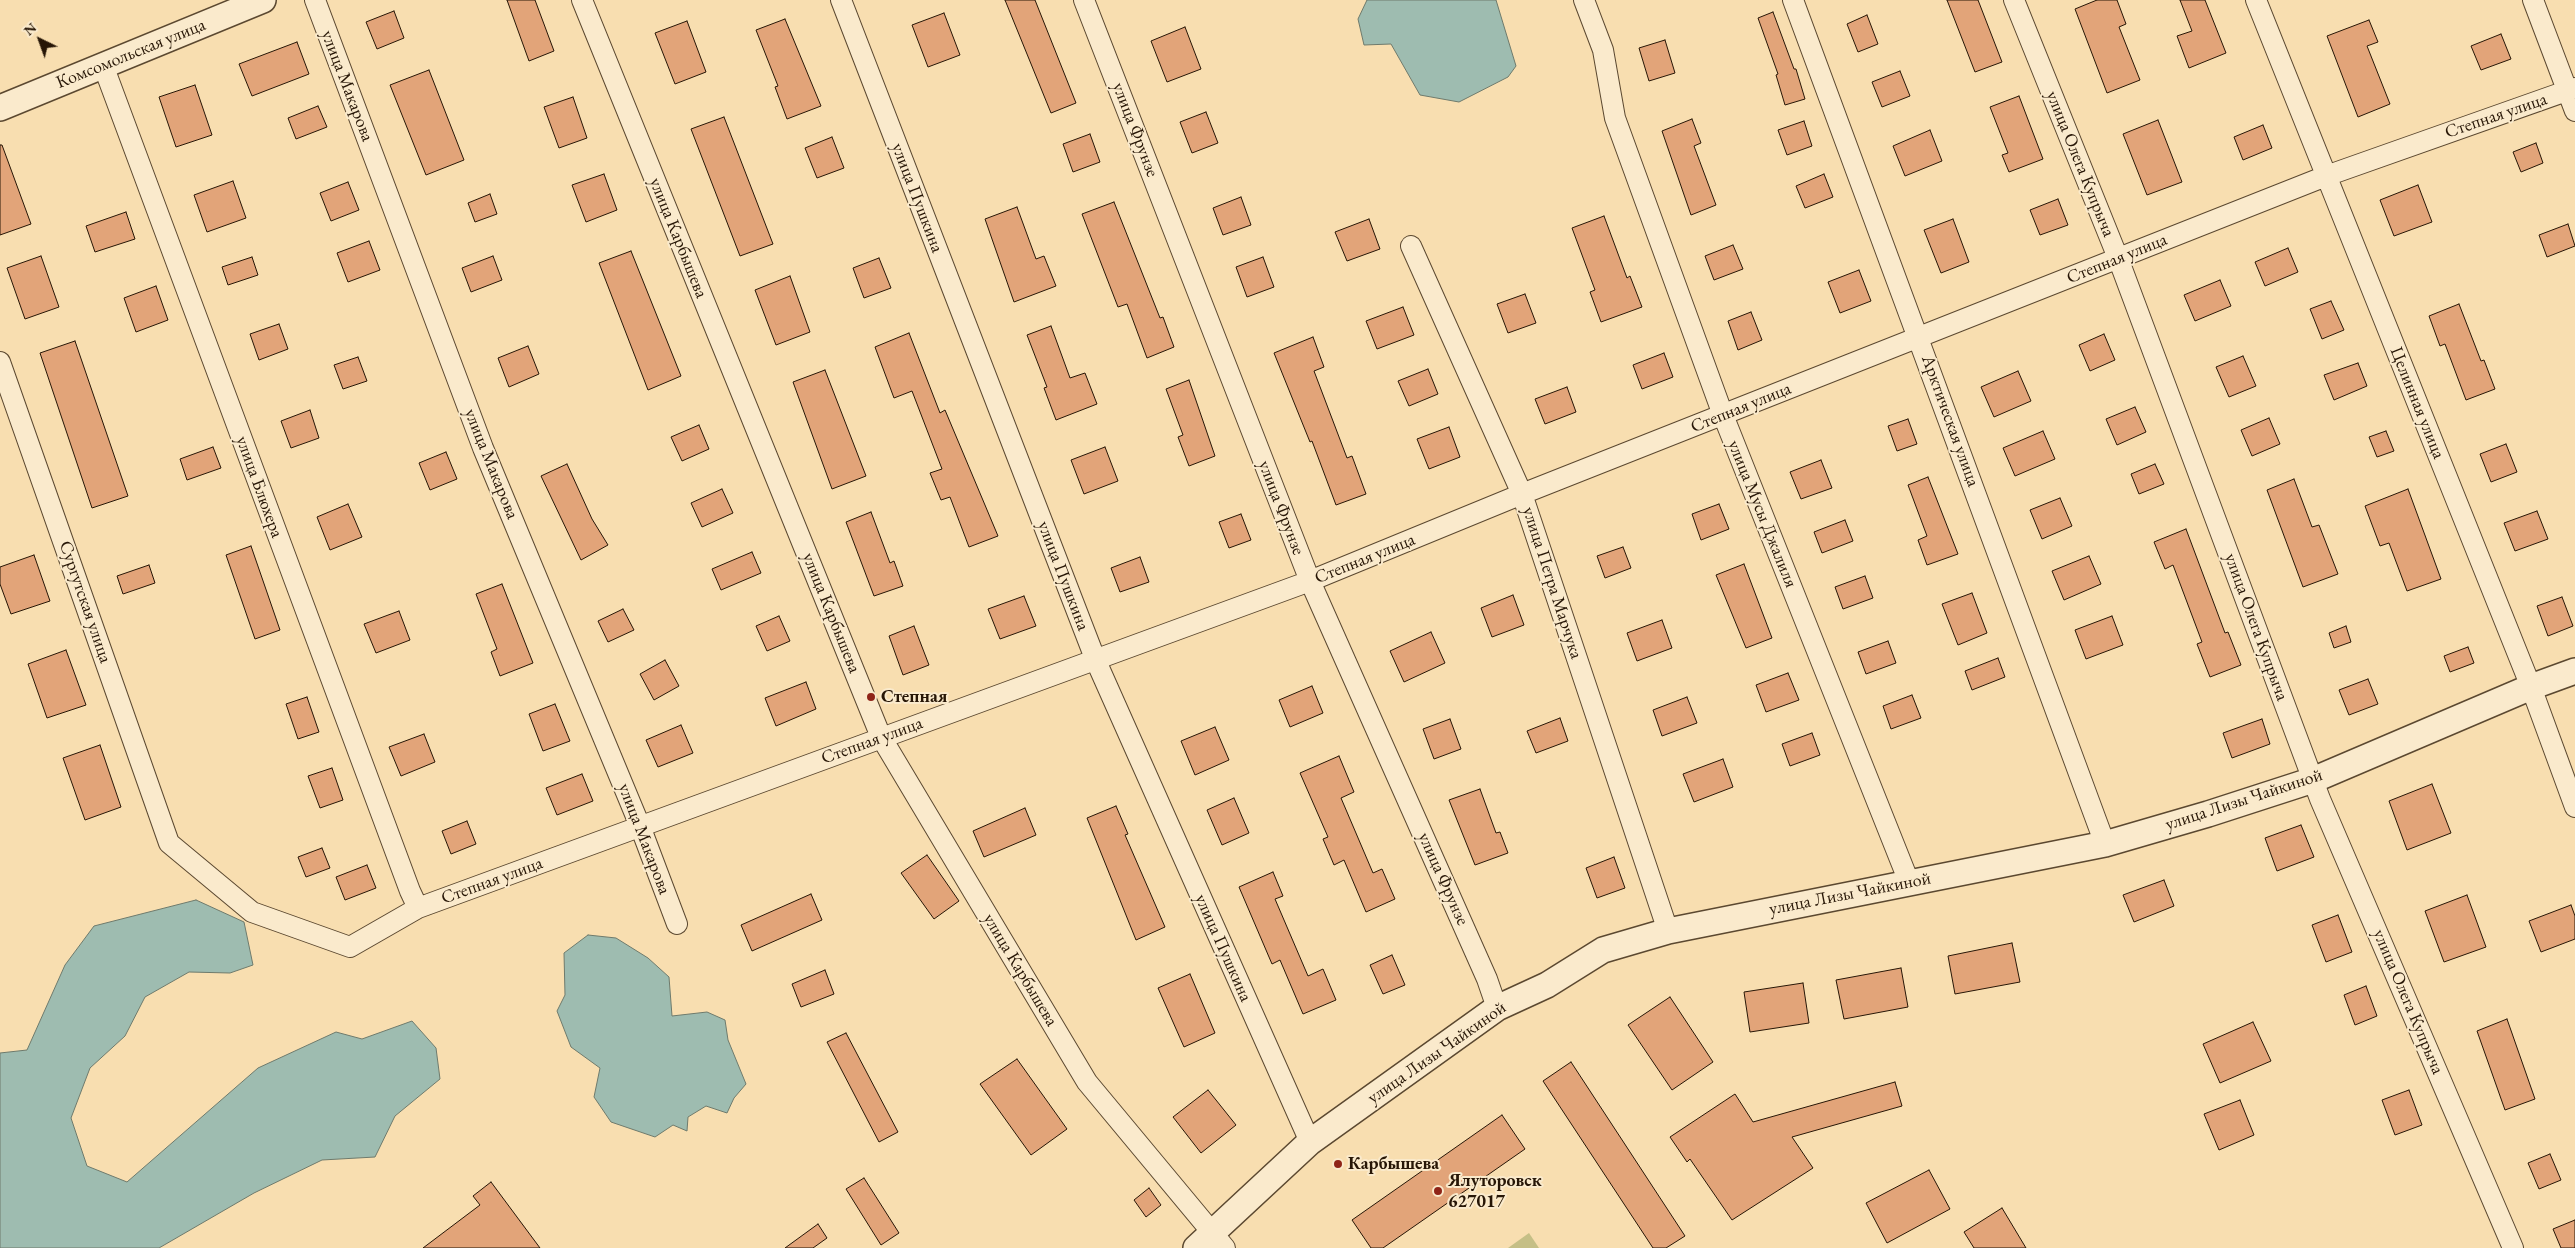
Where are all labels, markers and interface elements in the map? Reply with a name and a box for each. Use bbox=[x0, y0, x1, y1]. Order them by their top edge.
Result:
street label: Комсомольская улица bbox=[53, 14, 209, 94]
north arrow bbox=[15, 15, 65, 65]
text: N bbox=[20, 18, 40, 39]
street label: улица Макарова bbox=[316, 27, 378, 145]
street label: улица Фрунзе bbox=[1107, 80, 1163, 180]
street label: улица Олега Купрыча bbox=[2041, 88, 2119, 240]
street label: Степная улица bbox=[2442, 88, 2550, 144]
street label: улица Пушкина bbox=[886, 140, 948, 256]
street label: улица Карбышева bbox=[644, 175, 712, 301]
street label: Степная улица bbox=[2064, 229, 2170, 289]
street label: Целинная улица bbox=[2385, 344, 2449, 462]
street label: Арктическая улица bbox=[1916, 352, 1984, 490]
street label: Степная улица bbox=[1688, 378, 1794, 438]
street label: улица Макарова bbox=[459, 406, 523, 522]
street label: улица Блюхера bbox=[231, 433, 287, 541]
street label: улица Мусы Джалиля bbox=[1723, 437, 1801, 591]
street label: улица Фрунзе bbox=[1253, 458, 1309, 558]
street label: улица Петра Марчука bbox=[1517, 504, 1587, 662]
street label: улица Пушкина bbox=[1032, 518, 1094, 634]
street label: Степная улица bbox=[1312, 529, 1418, 589]
street label: Сургутская улица bbox=[54, 538, 116, 666]
street label: улица Карбышева bbox=[797, 550, 865, 676]
street label: улица Олега Купрыча bbox=[2219, 550, 2293, 704]
place label: Степная bbox=[881, 686, 947, 708]
marker: Степная bbox=[865, 691, 877, 703]
street label: Степная улица bbox=[818, 713, 926, 769]
street label: улица Лизы Чайкиной bbox=[2163, 764, 2325, 836]
street label: улица Макарова bbox=[613, 780, 675, 898]
street label: улица Фрунзе bbox=[1413, 829, 1473, 929]
street label: Степная улица bbox=[438, 853, 546, 909]
street label: улица Лизы Чайкиной bbox=[1767, 868, 1933, 920]
street label: улица Пушкина bbox=[1190, 891, 1256, 1005]
street label: улица Карбышева bbox=[978, 910, 1062, 1030]
street label: улица Олега Купрыча bbox=[2368, 926, 2448, 1078]
street label: улица Лизы Чайкиной bbox=[1364, 997, 1510, 1109]
place label: Карбышева bbox=[1348, 1153, 1439, 1175]
marker: Карбышева bbox=[1332, 1158, 1344, 1170]
place label: Ялуторовск 627017 bbox=[1448, 1170, 1542, 1212]
marker: Ялуторовск 627017 bbox=[1432, 1185, 1444, 1197]

